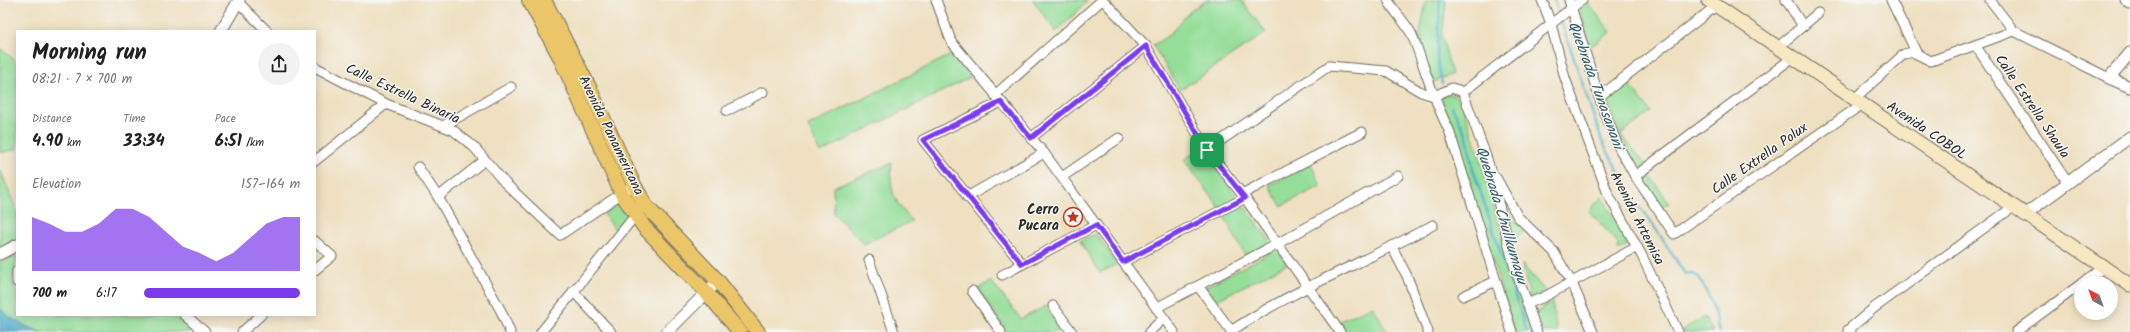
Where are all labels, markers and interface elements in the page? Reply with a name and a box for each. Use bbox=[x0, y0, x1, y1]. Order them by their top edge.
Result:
water label: Quebrada Tunasanani bbox=[1561, 18, 1630, 156]
text: Morning run bbox=[32, 36, 147, 71]
button: share bbox=[258, 43, 300, 85]
street label: Calle Estrella Shaula bbox=[1989, 50, 2075, 163]
street label: Calle Estrella Binaria bbox=[342, 58, 463, 130]
text: 08:21 · 7 × 700 m bbox=[32, 69, 132, 90]
street label: Avenida Panamericana bbox=[572, 72, 650, 199]
street label: Avenida COBOL bbox=[1882, 96, 1971, 166]
text: Distance bbox=[32, 110, 72, 128]
text: Time bbox=[123, 110, 146, 128]
text: Pace bbox=[215, 110, 236, 128]
street label: Calle Extrella Polux bbox=[1707, 117, 1813, 200]
text: 4.90 bbox=[32, 128, 63, 155]
text: 33:34 bbox=[123, 128, 165, 155]
text: 6:51 bbox=[215, 128, 242, 155]
pin bbox=[1190, 133, 1224, 167]
text: km bbox=[63, 134, 81, 152]
text: /km bbox=[242, 134, 264, 152]
icon: arrive bbox=[1196, 139, 1218, 161]
water label: Quebrada Chullkumayu bbox=[1469, 143, 1534, 289]
street label: Avenida Artemisa bbox=[1604, 168, 1670, 269]
text: Elevation bbox=[32, 174, 81, 195]
text: 157–164 m bbox=[241, 174, 300, 195]
place label: Cerro Pucara bbox=[1018, 199, 1060, 237]
place icon: Cerro Pucara bbox=[1062, 206, 1084, 228]
north arrow bbox=[2074, 276, 2118, 320]
map controls bbox=[2074, 276, 2118, 320]
text: 700 m bbox=[32, 283, 67, 304]
text: 6:17 bbox=[96, 283, 117, 304]

